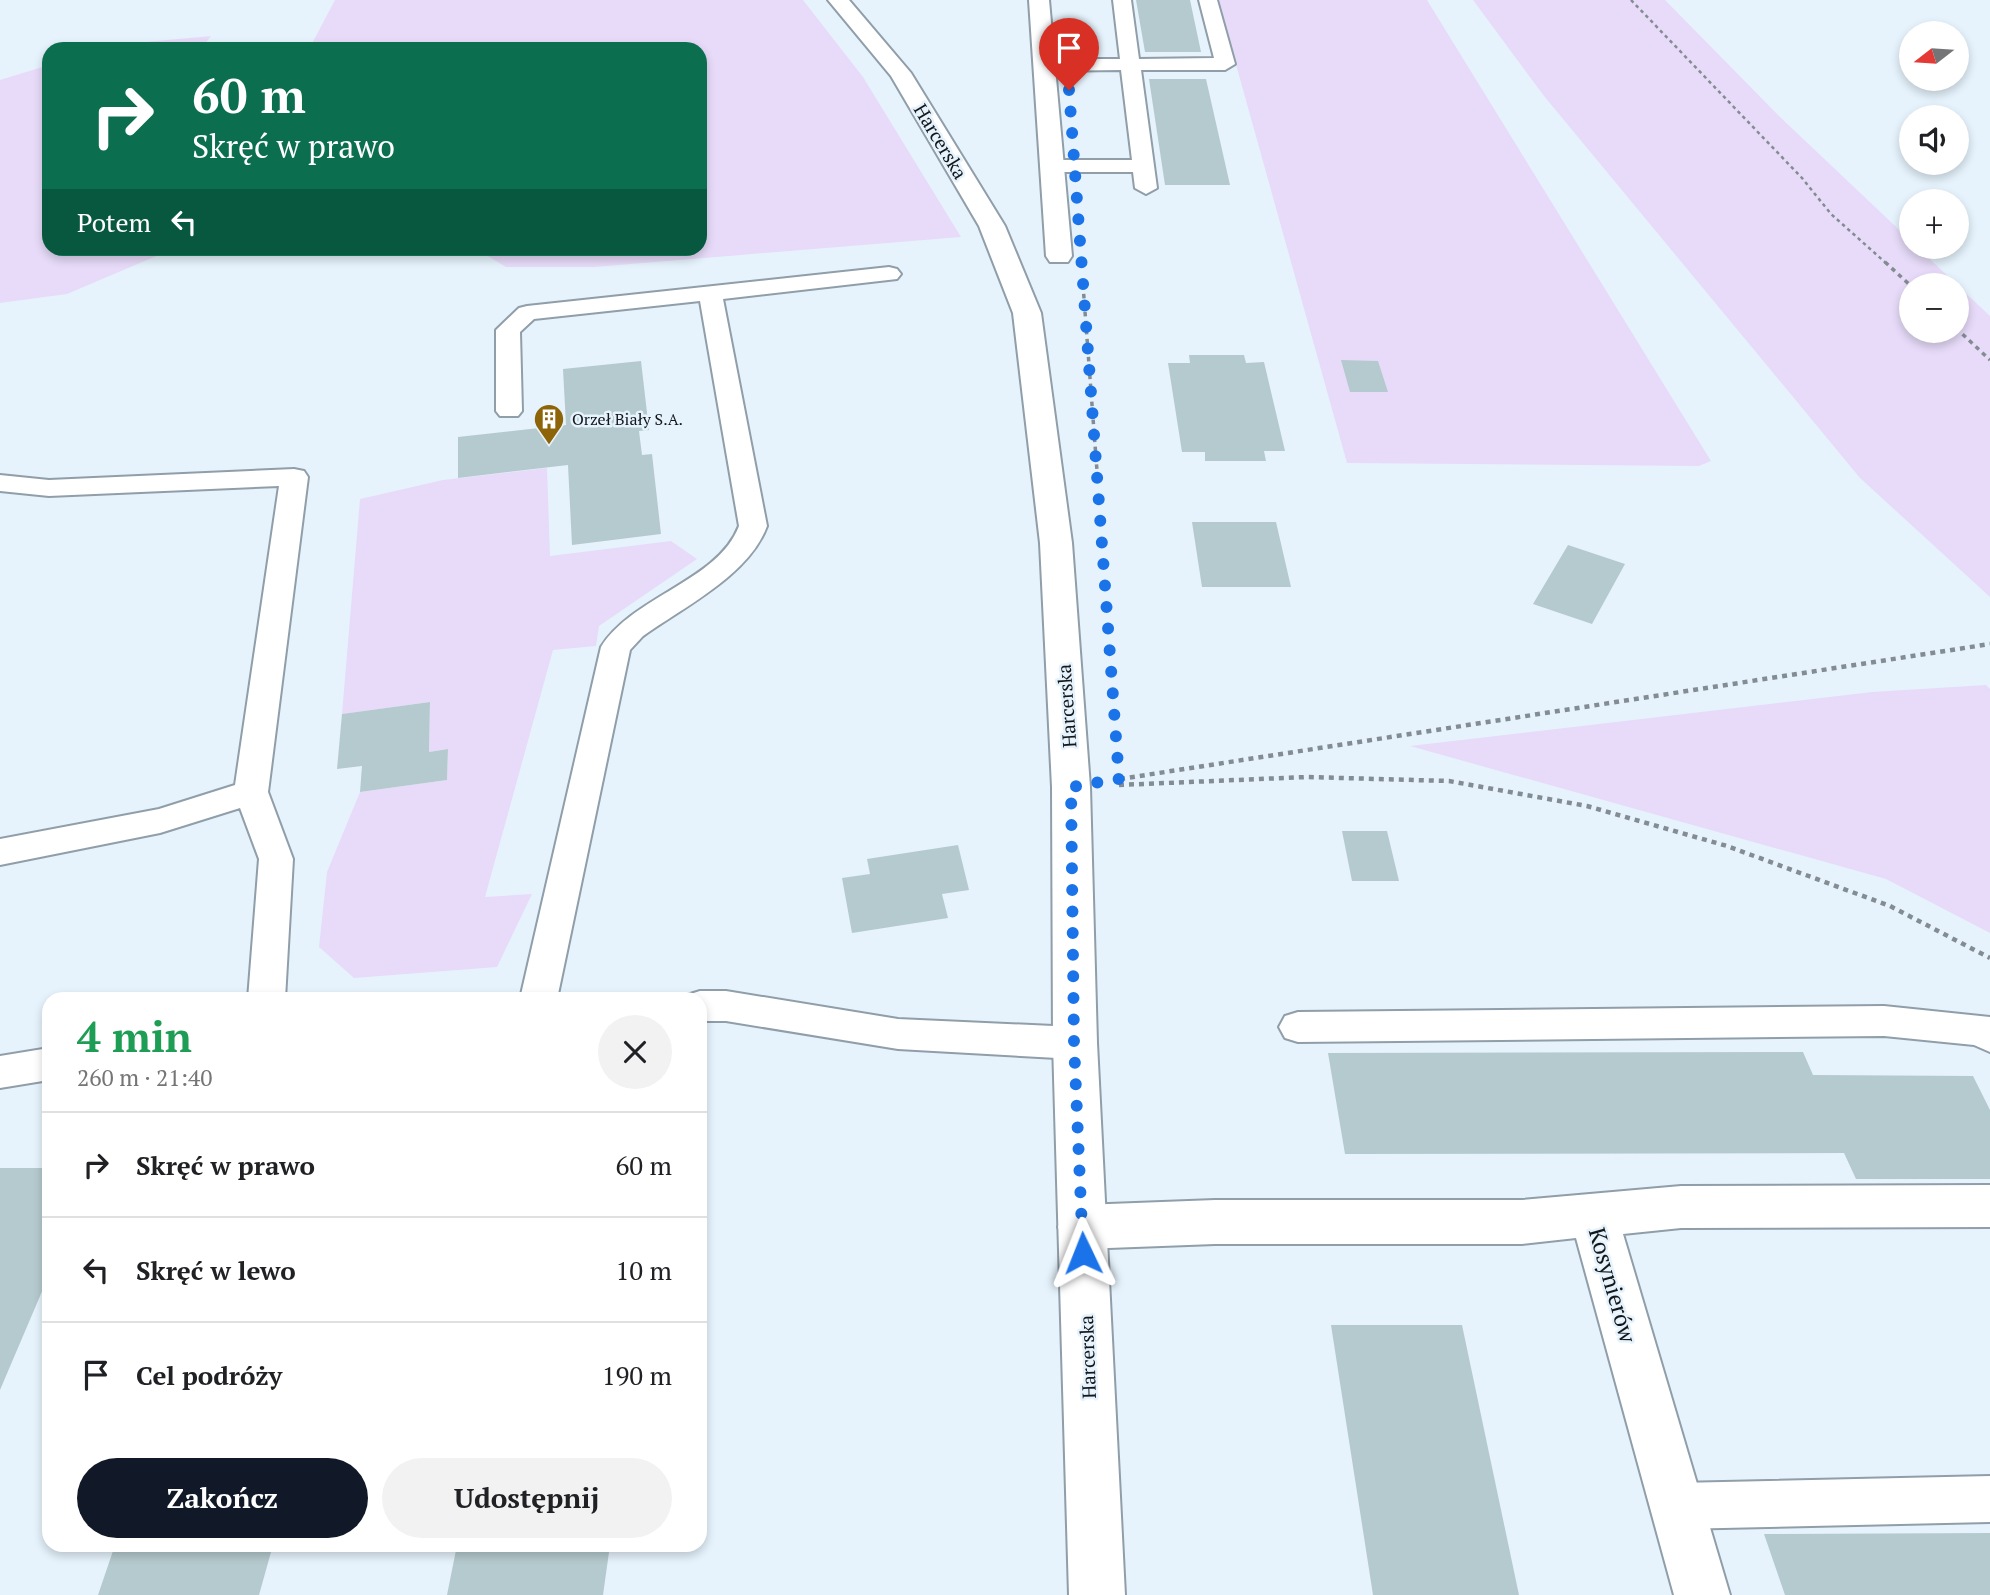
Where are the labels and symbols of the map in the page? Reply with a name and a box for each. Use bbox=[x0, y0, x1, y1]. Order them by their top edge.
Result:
pin bbox=[1039, 18, 1099, 90]
north arrow bbox=[1899, 21, 1969, 91]
street label: Harcerska bbox=[909, 99, 973, 184]
building icon: Orzeł Biały S.A. bbox=[532, 402, 566, 446]
place label: Orzeł Biały S.A. bbox=[572, 408, 683, 430]
street label: Harcerska bbox=[1051, 663, 1081, 749]
position arrow bbox=[1046, 1216, 1120, 1290]
street label: Kosynierów bbox=[1582, 1224, 1644, 1346]
street label: Harcerska bbox=[1073, 1314, 1101, 1399]

